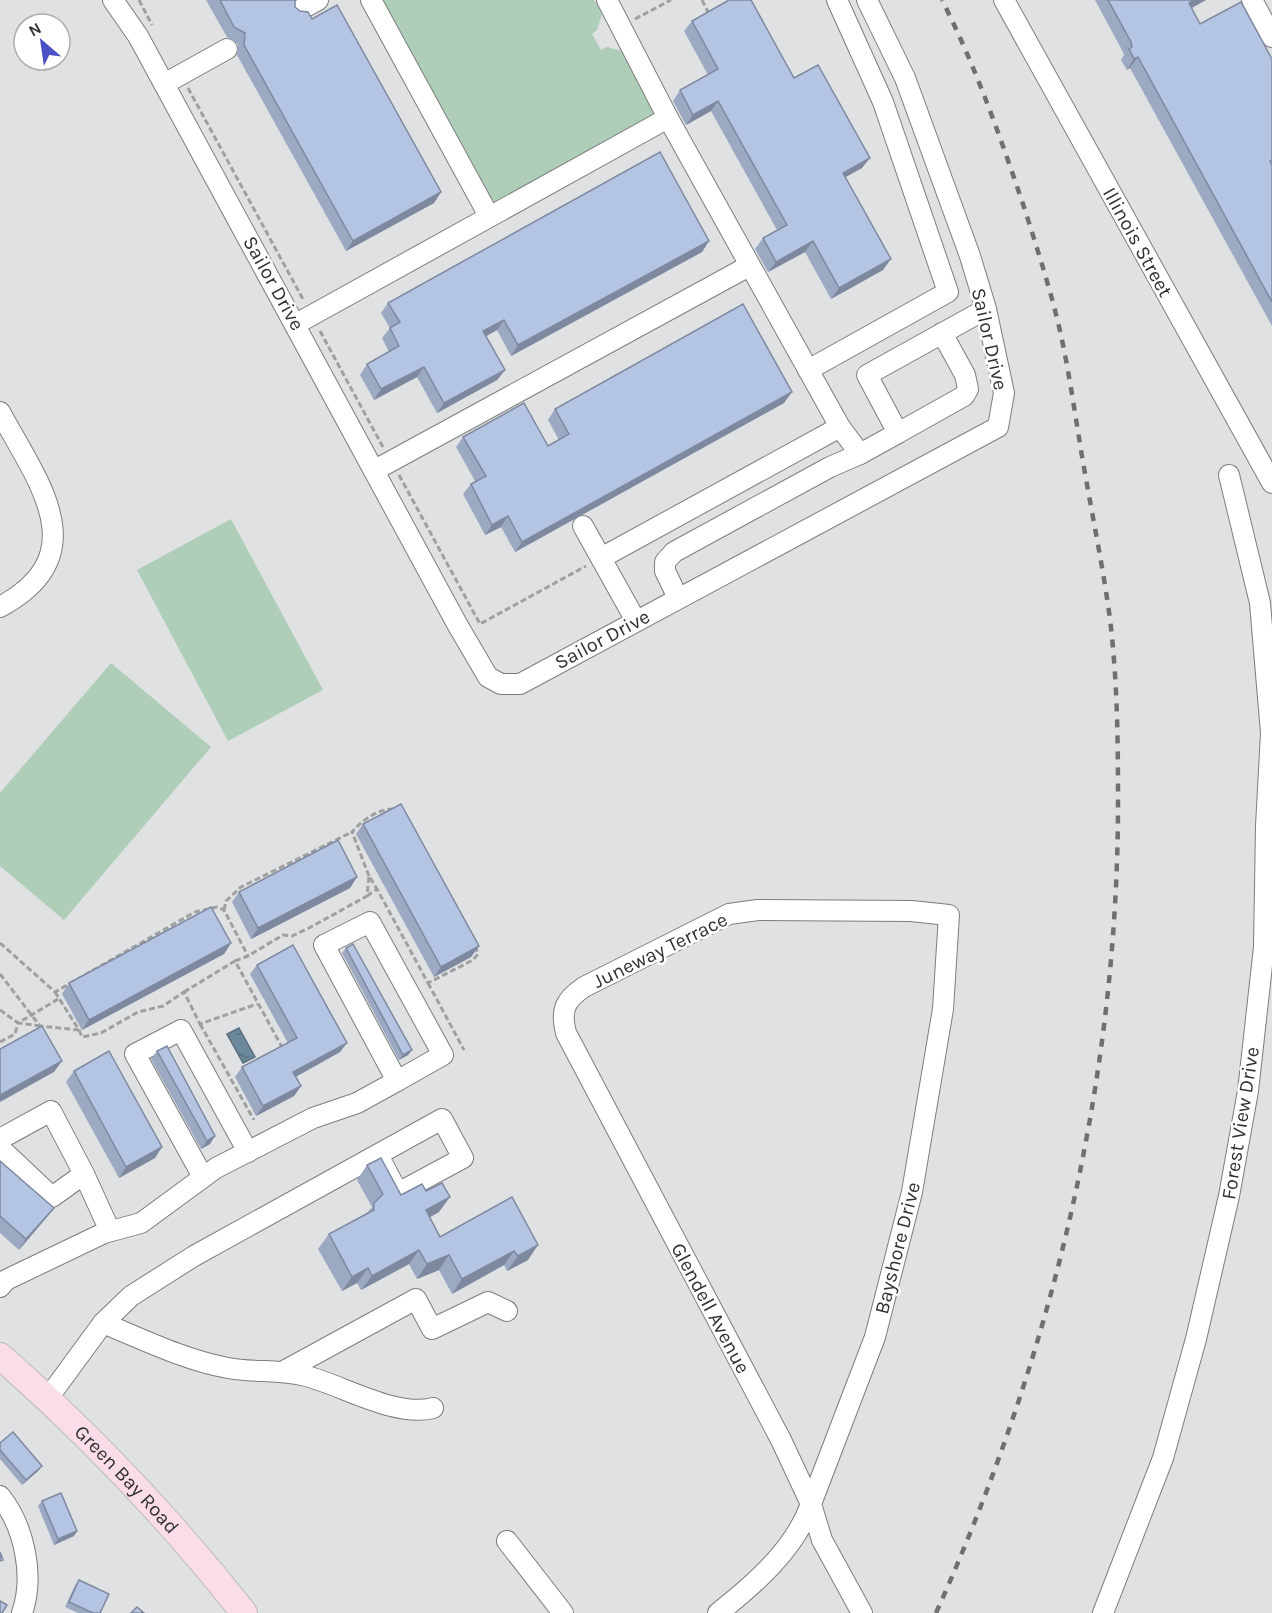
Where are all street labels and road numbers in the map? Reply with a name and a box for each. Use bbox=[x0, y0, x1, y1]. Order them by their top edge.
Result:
street label: Illinois Street bbox=[1098, 183, 1177, 302]
street label: Sailor Drive bbox=[238, 232, 309, 334]
street label: Sailor Drive bbox=[967, 286, 1012, 393]
street label: Sailor Drive bbox=[551, 605, 654, 674]
street label: Juneway Terrace bbox=[589, 908, 731, 993]
street label: Forest View Drive bbox=[1217, 1045, 1264, 1201]
street label: Bayshore Drive bbox=[870, 1180, 925, 1317]
street label: Glendell Avenue bbox=[666, 1239, 755, 1378]
street label: Green Bay Road bbox=[70, 1420, 184, 1538]

